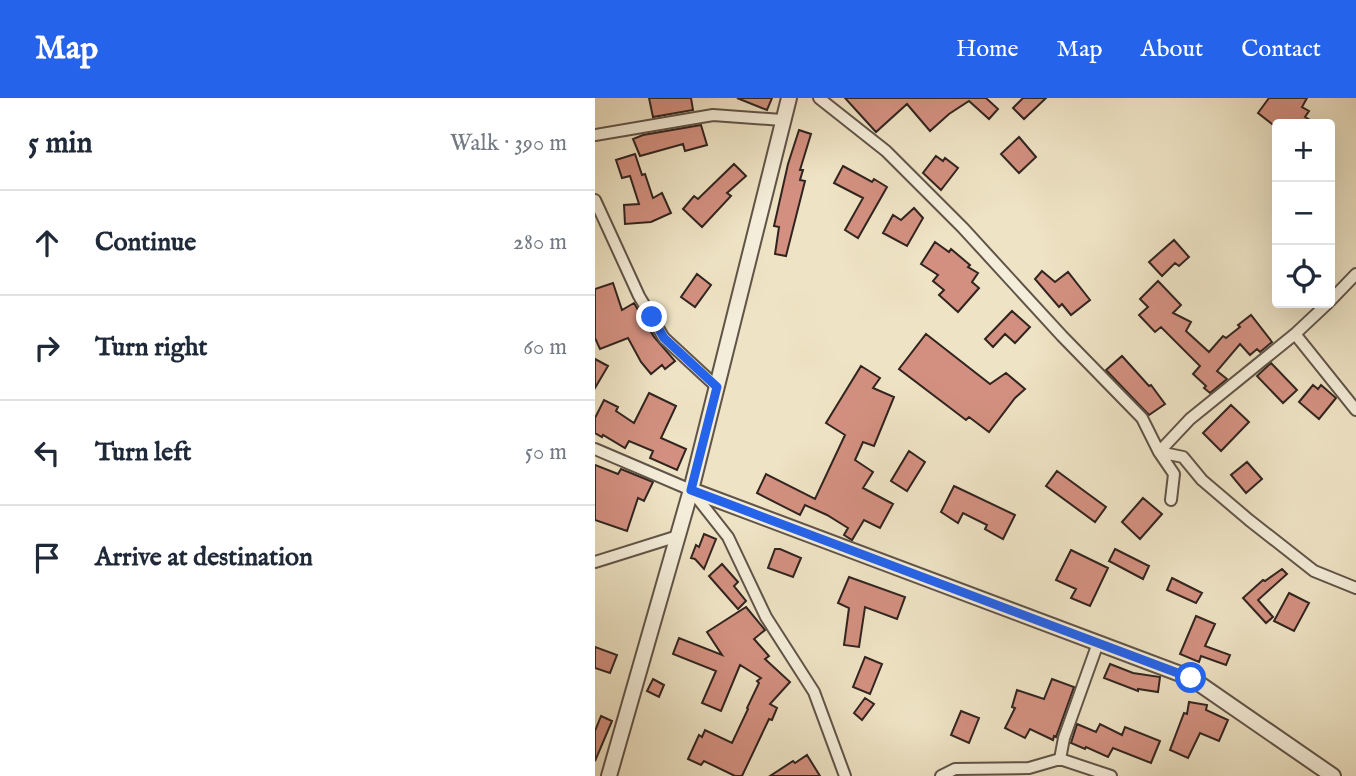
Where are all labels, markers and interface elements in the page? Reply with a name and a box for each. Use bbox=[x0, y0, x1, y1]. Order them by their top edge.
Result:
text: Map bbox=[35, 28, 98, 70]
text: Home bbox=[956, 34, 1019, 65]
text: Map bbox=[1057, 34, 1103, 65]
text: About bbox=[1141, 34, 1203, 65]
text: Contact bbox=[1241, 34, 1321, 65]
map controls bbox=[1272, 119, 1335, 308]
button: + bbox=[1272, 119, 1335, 182]
text: 5 min bbox=[28, 125, 93, 163]
text: Walk · 390 m bbox=[450, 129, 567, 158]
button: − bbox=[1272, 182, 1335, 245]
icon: ahead bbox=[28, 224, 66, 262]
text: Continue bbox=[95, 226, 196, 259]
text: 280 m bbox=[513, 228, 567, 257]
button: locate bbox=[1272, 245, 1335, 308]
route end bbox=[636, 301, 667, 332]
icon: right bbox=[28, 329, 66, 367]
text: Turn right bbox=[95, 331, 208, 364]
text: 60 m bbox=[523, 333, 567, 362]
icon: left bbox=[28, 434, 66, 472]
text: Turn left bbox=[95, 436, 192, 469]
text: 50 m bbox=[525, 438, 567, 467]
icon: arrive bbox=[28, 539, 66, 577]
text: Arrive at destination bbox=[95, 541, 313, 574]
route start bbox=[1175, 662, 1206, 693]

